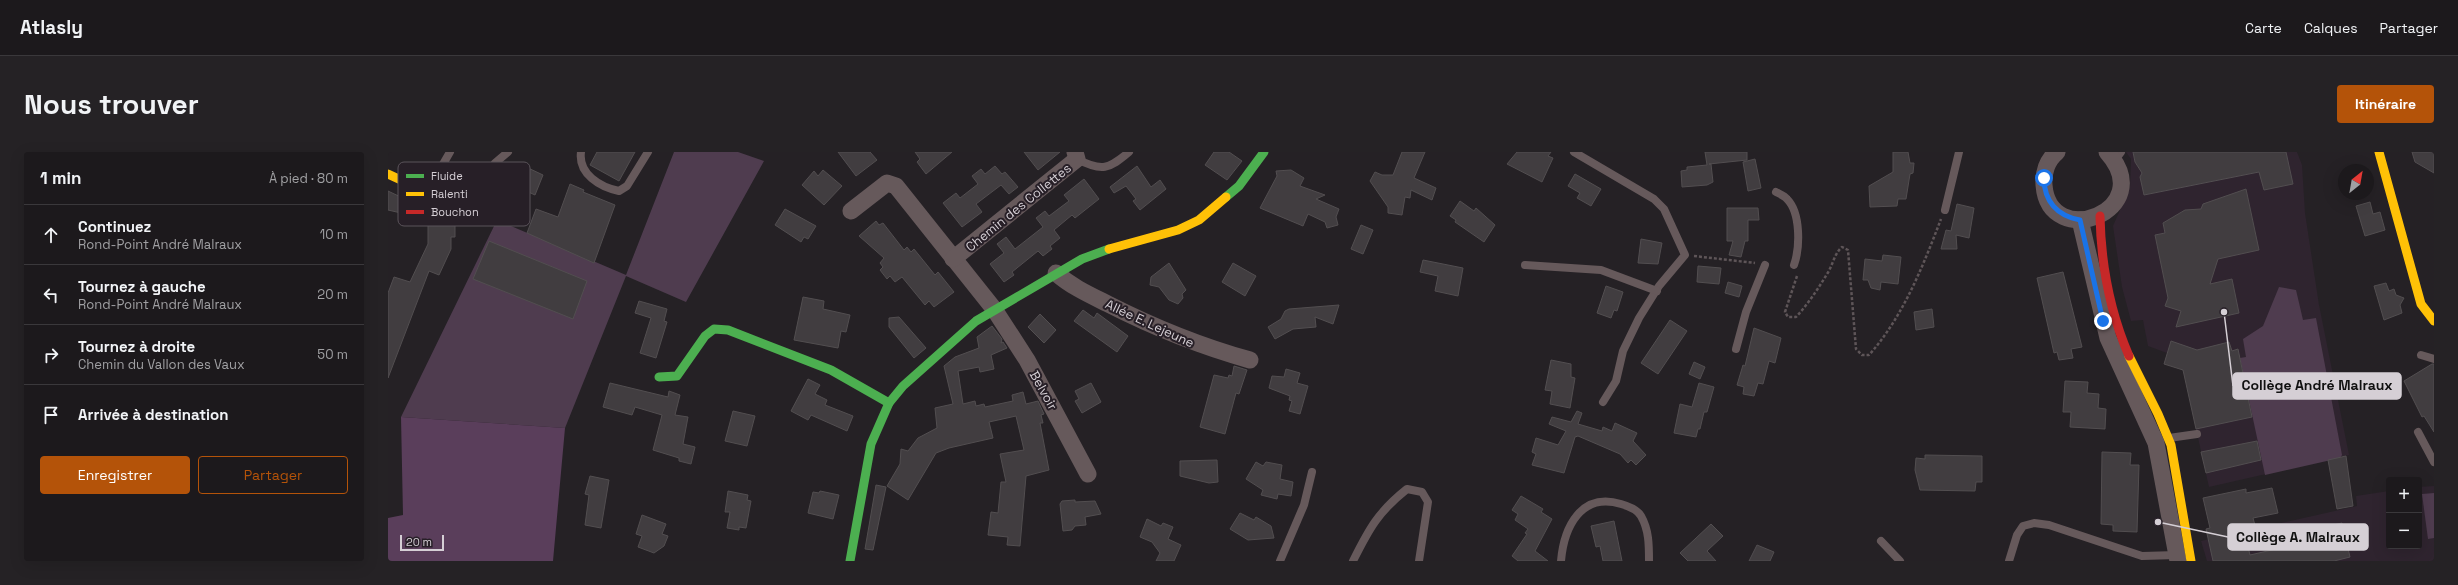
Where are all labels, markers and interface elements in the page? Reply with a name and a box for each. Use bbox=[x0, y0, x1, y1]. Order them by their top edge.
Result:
text: Atlasly bbox=[20, 15, 83, 40]
text: Carte bbox=[2245, 19, 2282, 37]
text: Calques bbox=[2304, 19, 2358, 37]
text: Partager bbox=[2380, 19, 2438, 37]
button: Itinéraire bbox=[2337, 85, 2434, 123]
text: Nous trouver bbox=[24, 86, 199, 122]
street label: Chemin des Collettes bbox=[962, 159, 1075, 255]
legend bbox=[398, 162, 530, 226]
north arrow bbox=[2338, 164, 2374, 200]
text: 1 min bbox=[40, 167, 82, 189]
text: Fluide bbox=[431, 169, 463, 183]
route start bbox=[2035, 169, 2053, 187]
text: À pied · 80 m bbox=[269, 170, 348, 187]
text: Ralenti bbox=[431, 187, 468, 201]
text: Bouchon bbox=[431, 205, 479, 219]
text: Continuez bbox=[78, 217, 151, 236]
icon: ahead bbox=[40, 224, 62, 246]
text: 10 m bbox=[320, 226, 348, 243]
text: Rond-Point André Malraux bbox=[78, 236, 242, 253]
text: Tournez à gauche bbox=[78, 277, 206, 296]
icon: left bbox=[40, 284, 62, 306]
text: 20 m bbox=[317, 286, 348, 303]
street label: Allée E. Lejeune bbox=[1103, 295, 1197, 351]
text: Rond-Point André Malraux bbox=[78, 296, 242, 313]
route end bbox=[2094, 312, 2112, 330]
text: Tournez à droite bbox=[78, 337, 195, 356]
icon: right bbox=[40, 344, 62, 366]
text: 50 m bbox=[317, 346, 348, 363]
text: Chemin du Vallon des Vaux bbox=[78, 356, 245, 373]
street label: Belvoir bbox=[1026, 368, 1061, 413]
callout: Collège André Malraux bbox=[2233, 373, 2401, 399]
text: Collège André Malraux bbox=[2241, 376, 2393, 394]
icon: arrive bbox=[40, 404, 62, 426]
text: Arrivée à destination bbox=[78, 405, 228, 424]
button: Enregistrer bbox=[40, 456, 190, 494]
button: Partager bbox=[198, 456, 348, 494]
map controls bbox=[2386, 477, 2422, 549]
button: + bbox=[2386, 477, 2422, 513]
button: − bbox=[2386, 513, 2422, 549]
callout: Collège A. Malraux bbox=[2228, 524, 2368, 550]
text: Collège A. Malraux bbox=[2236, 528, 2360, 546]
scale bar bbox=[400, 533, 444, 552]
text: 20 m bbox=[406, 535, 432, 549]

